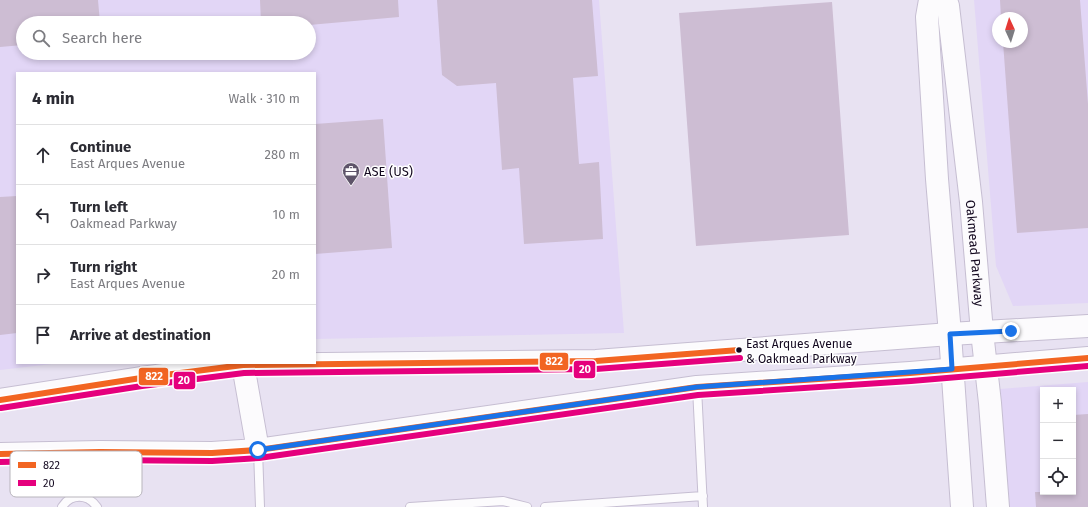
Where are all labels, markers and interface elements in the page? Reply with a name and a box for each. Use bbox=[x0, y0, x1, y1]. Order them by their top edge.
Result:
north arrow bbox=[992, 12, 1028, 48]
search box bbox=[16, 16, 316, 60]
icon: search bbox=[30, 27, 52, 49]
text: Search here bbox=[62, 29, 142, 47]
text: 4 min bbox=[32, 88, 75, 109]
text: Walk · 310 m bbox=[229, 91, 300, 106]
text: Continue bbox=[70, 138, 131, 156]
icon: ahead bbox=[32, 144, 54, 166]
text: 280 m bbox=[265, 147, 300, 162]
text: East Arques Avenue bbox=[70, 156, 185, 171]
office icon: ASE (US) bbox=[341, 161, 361, 186]
place label: ASE (US) bbox=[364, 164, 413, 179]
text: Turn left bbox=[70, 198, 128, 216]
street label: Oakmead Parkway bbox=[963, 199, 987, 308]
icon: left bbox=[32, 204, 54, 226]
text: 10 m bbox=[273, 207, 300, 222]
text: Oakmead Parkway bbox=[70, 216, 177, 231]
text: Turn right bbox=[70, 258, 137, 276]
icon: right bbox=[32, 264, 54, 286]
text: 20 m bbox=[272, 267, 300, 282]
text: East Arques Avenue bbox=[70, 276, 185, 291]
route end bbox=[1002, 322, 1020, 340]
icon: arrive bbox=[32, 324, 54, 346]
text: Arrive at destination bbox=[70, 326, 211, 344]
place label: East Arques Avenue & Oakmead Parkway bbox=[746, 337, 857, 366]
marker: East Arques Avenue & Oakmead Parkway bbox=[734, 345, 744, 355]
line badge: 822 bbox=[539, 352, 569, 371]
text: 822 bbox=[545, 355, 563, 368]
line badge: 20 bbox=[573, 360, 596, 379]
text: 20 bbox=[579, 363, 592, 376]
line badge: 822 bbox=[138, 367, 169, 386]
text: 822 bbox=[145, 370, 163, 383]
line badge: 20 bbox=[173, 371, 196, 390]
text: 20 bbox=[178, 374, 191, 387]
map controls bbox=[1040, 387, 1076, 495]
button: + bbox=[1040, 387, 1076, 423]
button: − bbox=[1040, 423, 1076, 459]
route start bbox=[249, 441, 267, 459]
legend bbox=[10, 451, 142, 497]
text: 822 bbox=[43, 459, 60, 472]
button: locate bbox=[1040, 459, 1076, 495]
text: 20 bbox=[43, 477, 55, 490]

